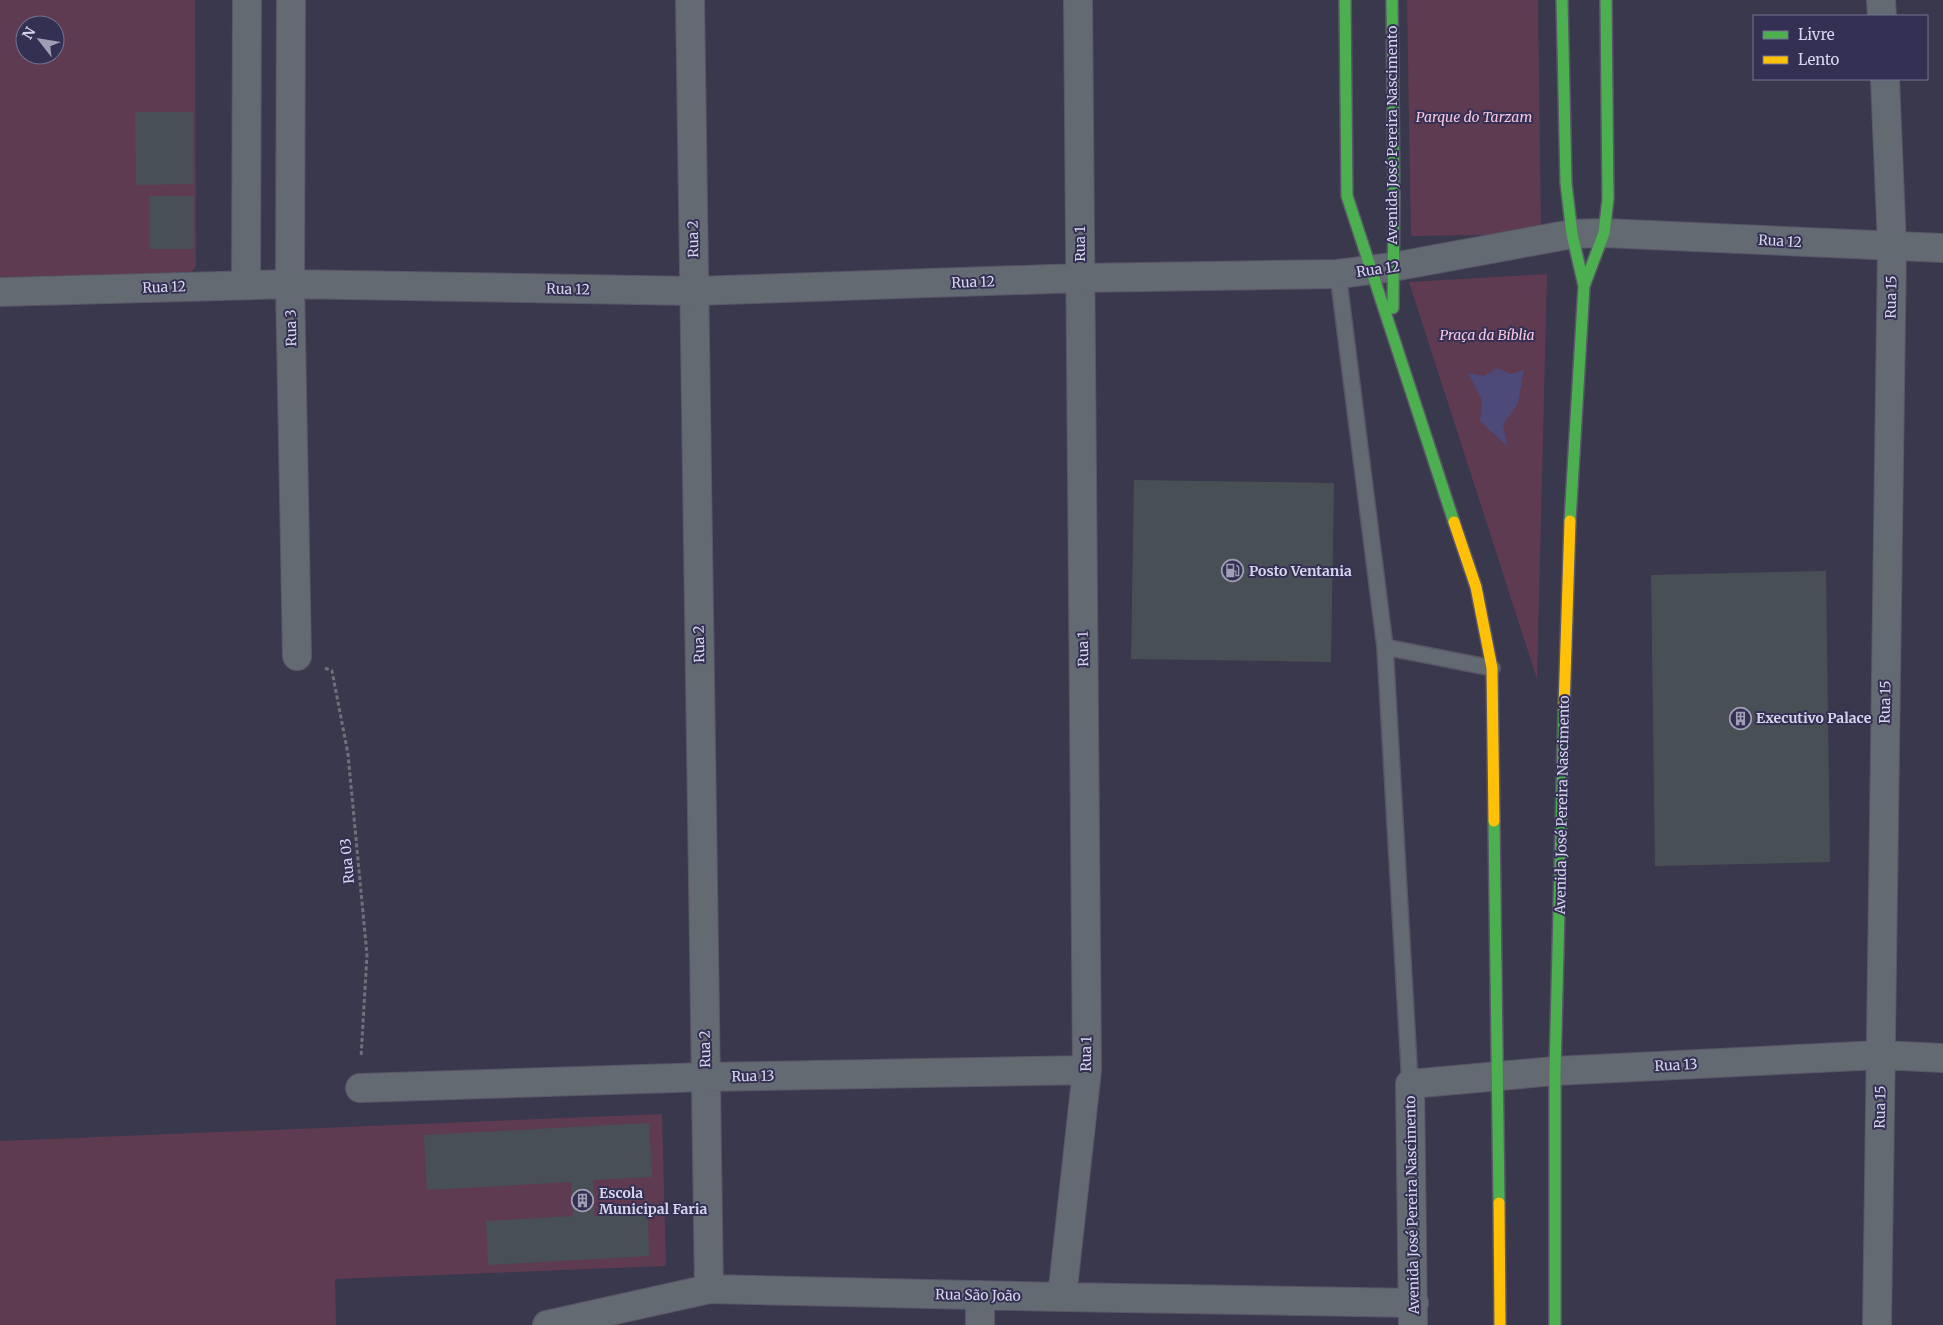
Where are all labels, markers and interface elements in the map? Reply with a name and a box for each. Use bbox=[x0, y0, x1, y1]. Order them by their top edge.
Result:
north arrow bbox=[15, 15, 65, 65]
legend bbox=[1753, 15, 1928, 80]
text: N bbox=[18, 24, 39, 43]
text: Livre bbox=[1798, 25, 1835, 44]
street label: Avenida José Pereira Nascimento bbox=[1383, 26, 1401, 245]
text: Lento bbox=[1798, 50, 1840, 69]
park label: Parque do Tarzam bbox=[1416, 108, 1532, 126]
street label: Rua 2 bbox=[684, 220, 702, 258]
street label: Rua 1 bbox=[1071, 226, 1089, 262]
street label: Rua 12 bbox=[1758, 231, 1802, 251]
street label: Rua 12 bbox=[1355, 257, 1401, 281]
street label: Rua 12 bbox=[951, 272, 995, 292]
street label: Rua 15 bbox=[1882, 275, 1900, 319]
street label: Rua 12 bbox=[142, 277, 186, 297]
street label: Rua 12 bbox=[546, 280, 590, 298]
street label: Rua 3 bbox=[282, 309, 300, 347]
park label: Praça da Bíblia bbox=[1439, 326, 1535, 344]
fuel station icon: Posto Ventania bbox=[1221, 559, 1245, 583]
place label: Posto Ventania bbox=[1249, 562, 1352, 580]
street label: Rua 2 bbox=[690, 625, 708, 663]
street label: Rua 1 bbox=[1074, 631, 1092, 667]
street label: Rua 15 bbox=[1876, 680, 1894, 724]
street label: Avenida José Pereira Nascimento bbox=[1551, 695, 1573, 916]
building icon: Executivo Palace bbox=[1728, 706, 1752, 730]
place label: Executivo Palace bbox=[1756, 709, 1872, 727]
street label: Rua 03 bbox=[336, 838, 358, 884]
street label: Rua 2 bbox=[696, 1030, 714, 1068]
street label: Rua 1 bbox=[1077, 1036, 1095, 1072]
street label: Rua 13 bbox=[1654, 1055, 1698, 1075]
street label: Rua 13 bbox=[731, 1067, 775, 1085]
street label: Rua 15 bbox=[1871, 1085, 1889, 1129]
street label: Avenida José Pereira Nascimento bbox=[1401, 1095, 1423, 1316]
place label: Escola Municipal Faria bbox=[599, 1184, 708, 1218]
building icon: Escola Municipal Faria bbox=[571, 1189, 595, 1213]
street label: Rua São João bbox=[935, 1285, 1021, 1305]

